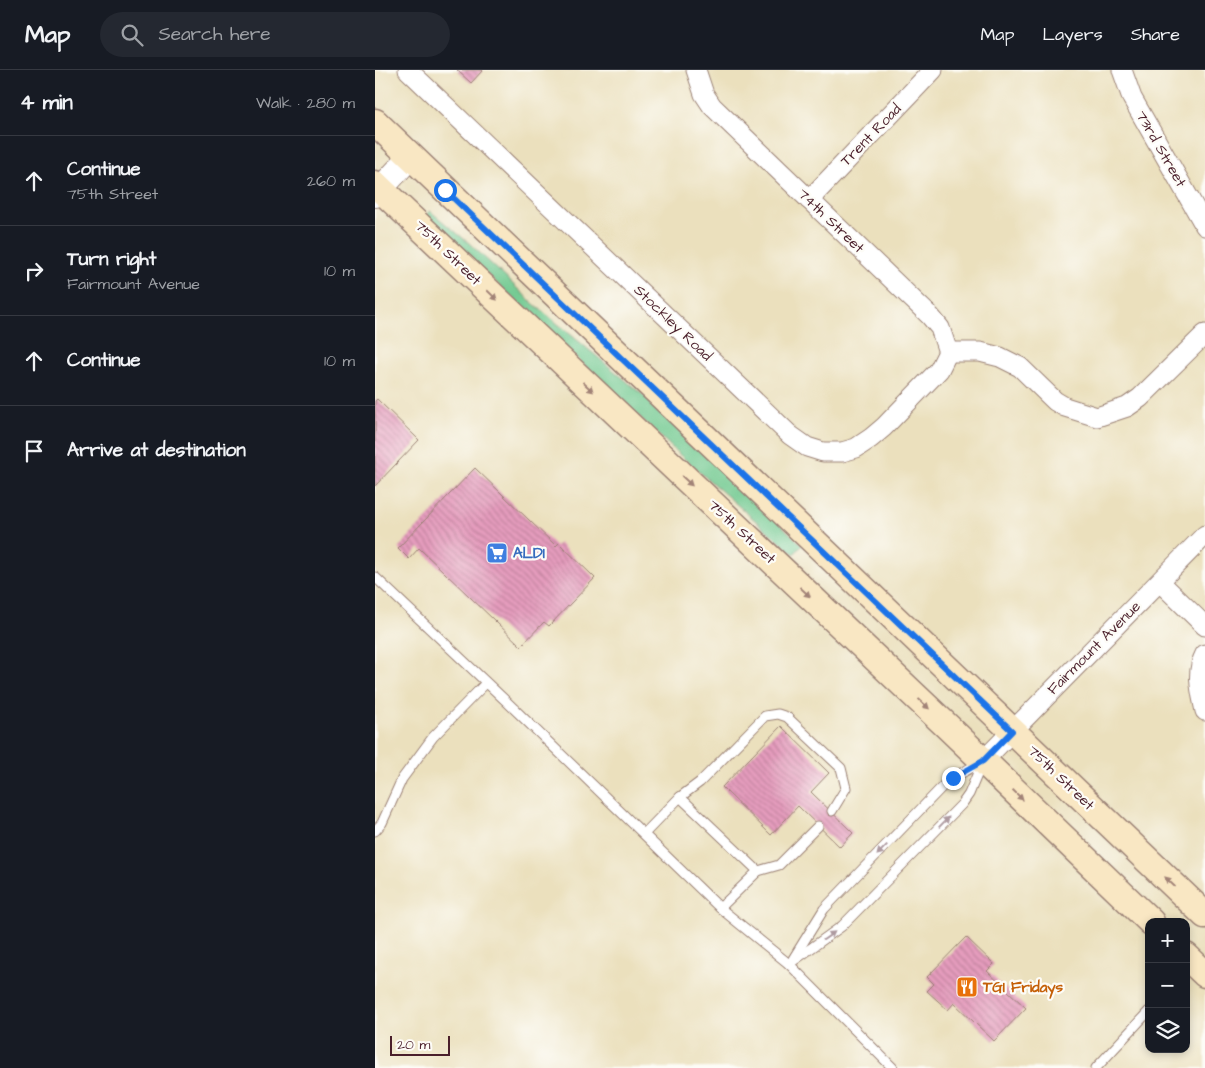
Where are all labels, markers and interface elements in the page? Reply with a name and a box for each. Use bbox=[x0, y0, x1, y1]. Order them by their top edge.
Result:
search box bbox=[100, 12, 450, 57]
text: Map bbox=[25, 18, 70, 52]
icon: search bbox=[118, 21, 146, 49]
text: Search here bbox=[158, 21, 271, 48]
text: Map bbox=[980, 22, 1014, 47]
text: Layers bbox=[1042, 22, 1103, 47]
text: Share bbox=[1131, 22, 1180, 47]
text: 4 min bbox=[20, 88, 73, 117]
text: Walk · 280 m bbox=[256, 92, 355, 114]
street label: Trent Road bbox=[836, 99, 906, 171]
street label: 73rd Street bbox=[1131, 107, 1191, 191]
text: Continue bbox=[67, 156, 141, 183]
icon: ahead bbox=[20, 167, 48, 195]
text: 260 m bbox=[307, 170, 355, 192]
route start bbox=[434, 179, 457, 202]
text: 75th Street bbox=[67, 183, 158, 205]
street label: 74th Street bbox=[793, 184, 869, 258]
street label: 75th Street bbox=[410, 216, 486, 290]
text: Turn right bbox=[67, 246, 156, 273]
icon: right bbox=[20, 257, 48, 285]
text: 10 m bbox=[324, 260, 355, 282]
text: Fairmount Avenue bbox=[67, 273, 200, 295]
street label: Stockley Road bbox=[628, 280, 717, 367]
one-way arrow bbox=[485, 289, 497, 301]
icon: ahead bbox=[20, 347, 48, 375]
text: Continue bbox=[67, 347, 141, 374]
text: 10 m bbox=[324, 350, 355, 372]
one-way arrow bbox=[582, 381, 594, 393]
icon: arrive bbox=[20, 437, 48, 465]
text: Arrive at destination bbox=[67, 437, 246, 464]
one-way arrow bbox=[681, 475, 693, 487]
street label: 75th Street bbox=[704, 495, 780, 569]
supermarket icon: ALDI bbox=[485, 541, 509, 565]
place label: ALDI bbox=[513, 543, 545, 564]
one-way arrow bbox=[799, 586, 811, 598]
street label: Fairmount Avenue bbox=[1043, 597, 1145, 699]
one-way arrow bbox=[917, 698, 929, 710]
street label: 75th Street bbox=[1023, 741, 1099, 815]
route end bbox=[942, 767, 965, 790]
one-way arrow bbox=[1012, 789, 1024, 801]
one-way arrow bbox=[938, 816, 950, 828]
one-way arrow bbox=[876, 844, 888, 856]
one-way arrow bbox=[1164, 876, 1176, 888]
map controls bbox=[1145, 918, 1190, 1053]
button: + bbox=[1145, 918, 1190, 963]
one-way arrow bbox=[822, 931, 836, 941]
button: − bbox=[1145, 963, 1190, 1008]
restaurant icon: TGI Fridays bbox=[955, 975, 979, 999]
place label: TGI Fridays bbox=[982, 977, 1063, 999]
button: layers bbox=[1145, 1008, 1190, 1053]
scale bar bbox=[390, 1033, 450, 1056]
text: 20 m bbox=[397, 1035, 430, 1055]

